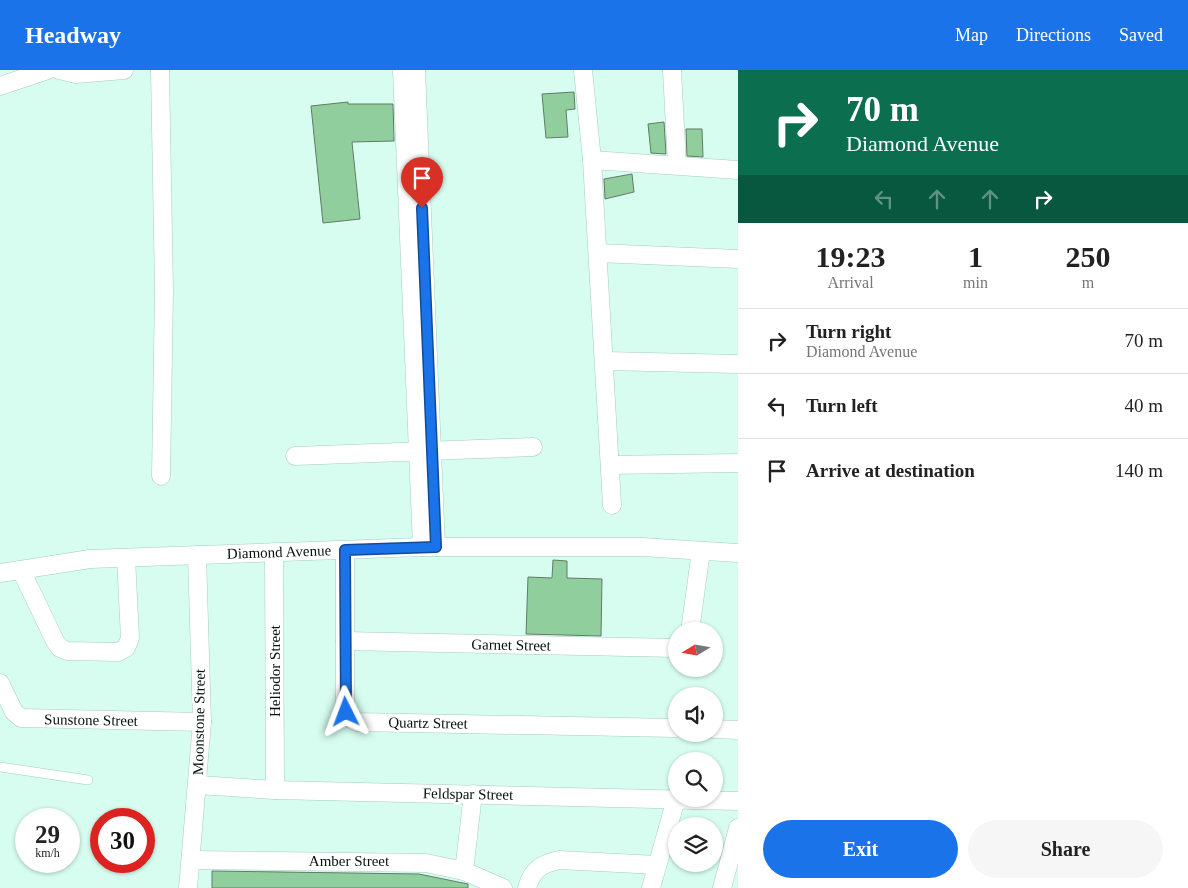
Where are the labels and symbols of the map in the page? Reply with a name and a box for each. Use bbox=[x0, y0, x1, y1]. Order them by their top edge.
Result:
pin bbox=[401, 157, 443, 208]
street label: Diamond Avenue bbox=[227, 542, 332, 562]
north arrow bbox=[668, 622, 722, 678]
street label: Heliodor Street bbox=[267, 624, 283, 717]
street label: Garnet Street bbox=[471, 636, 552, 654]
street label: Moonstone Street bbox=[190, 668, 208, 775]
position arrow bbox=[319, 685, 371, 737]
street label: Sunstone Street bbox=[44, 711, 139, 729]
street label: Quartz Street bbox=[388, 714, 469, 732]
street label: Feldspar Street bbox=[423, 785, 514, 803]
speed limit sign: 30 bbox=[90, 808, 155, 873]
street label: Amber Street bbox=[309, 853, 390, 869]

